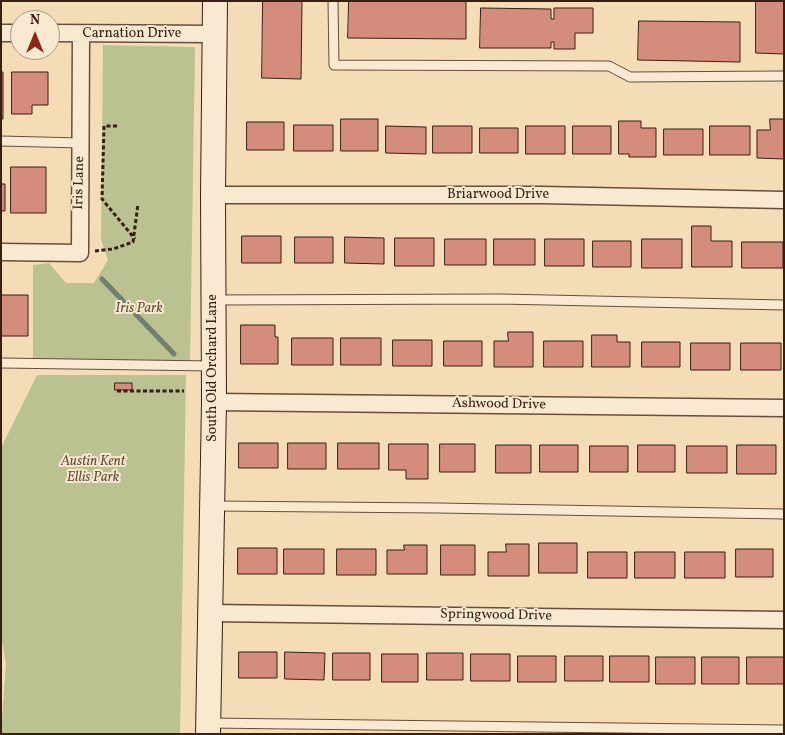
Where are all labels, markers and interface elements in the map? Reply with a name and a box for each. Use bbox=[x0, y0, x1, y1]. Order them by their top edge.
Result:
north arrow bbox=[10, 10, 60, 60]
text: N bbox=[30, 11, 40, 30]
street label: Carnation Drive bbox=[82, 26, 182, 42]
street label: Iris Lane bbox=[71, 156, 89, 210]
street label: Briarwood Drive bbox=[447, 187, 549, 203]
street label: South Old Orchard Lane bbox=[205, 294, 221, 442]
park label: Iris Park bbox=[115, 301, 163, 317]
street label: Ashwood Drive bbox=[452, 396, 546, 414]
park label: Austin Kent Ellis Park bbox=[61, 454, 125, 487]
street label: Springwood Drive bbox=[440, 607, 552, 625]

